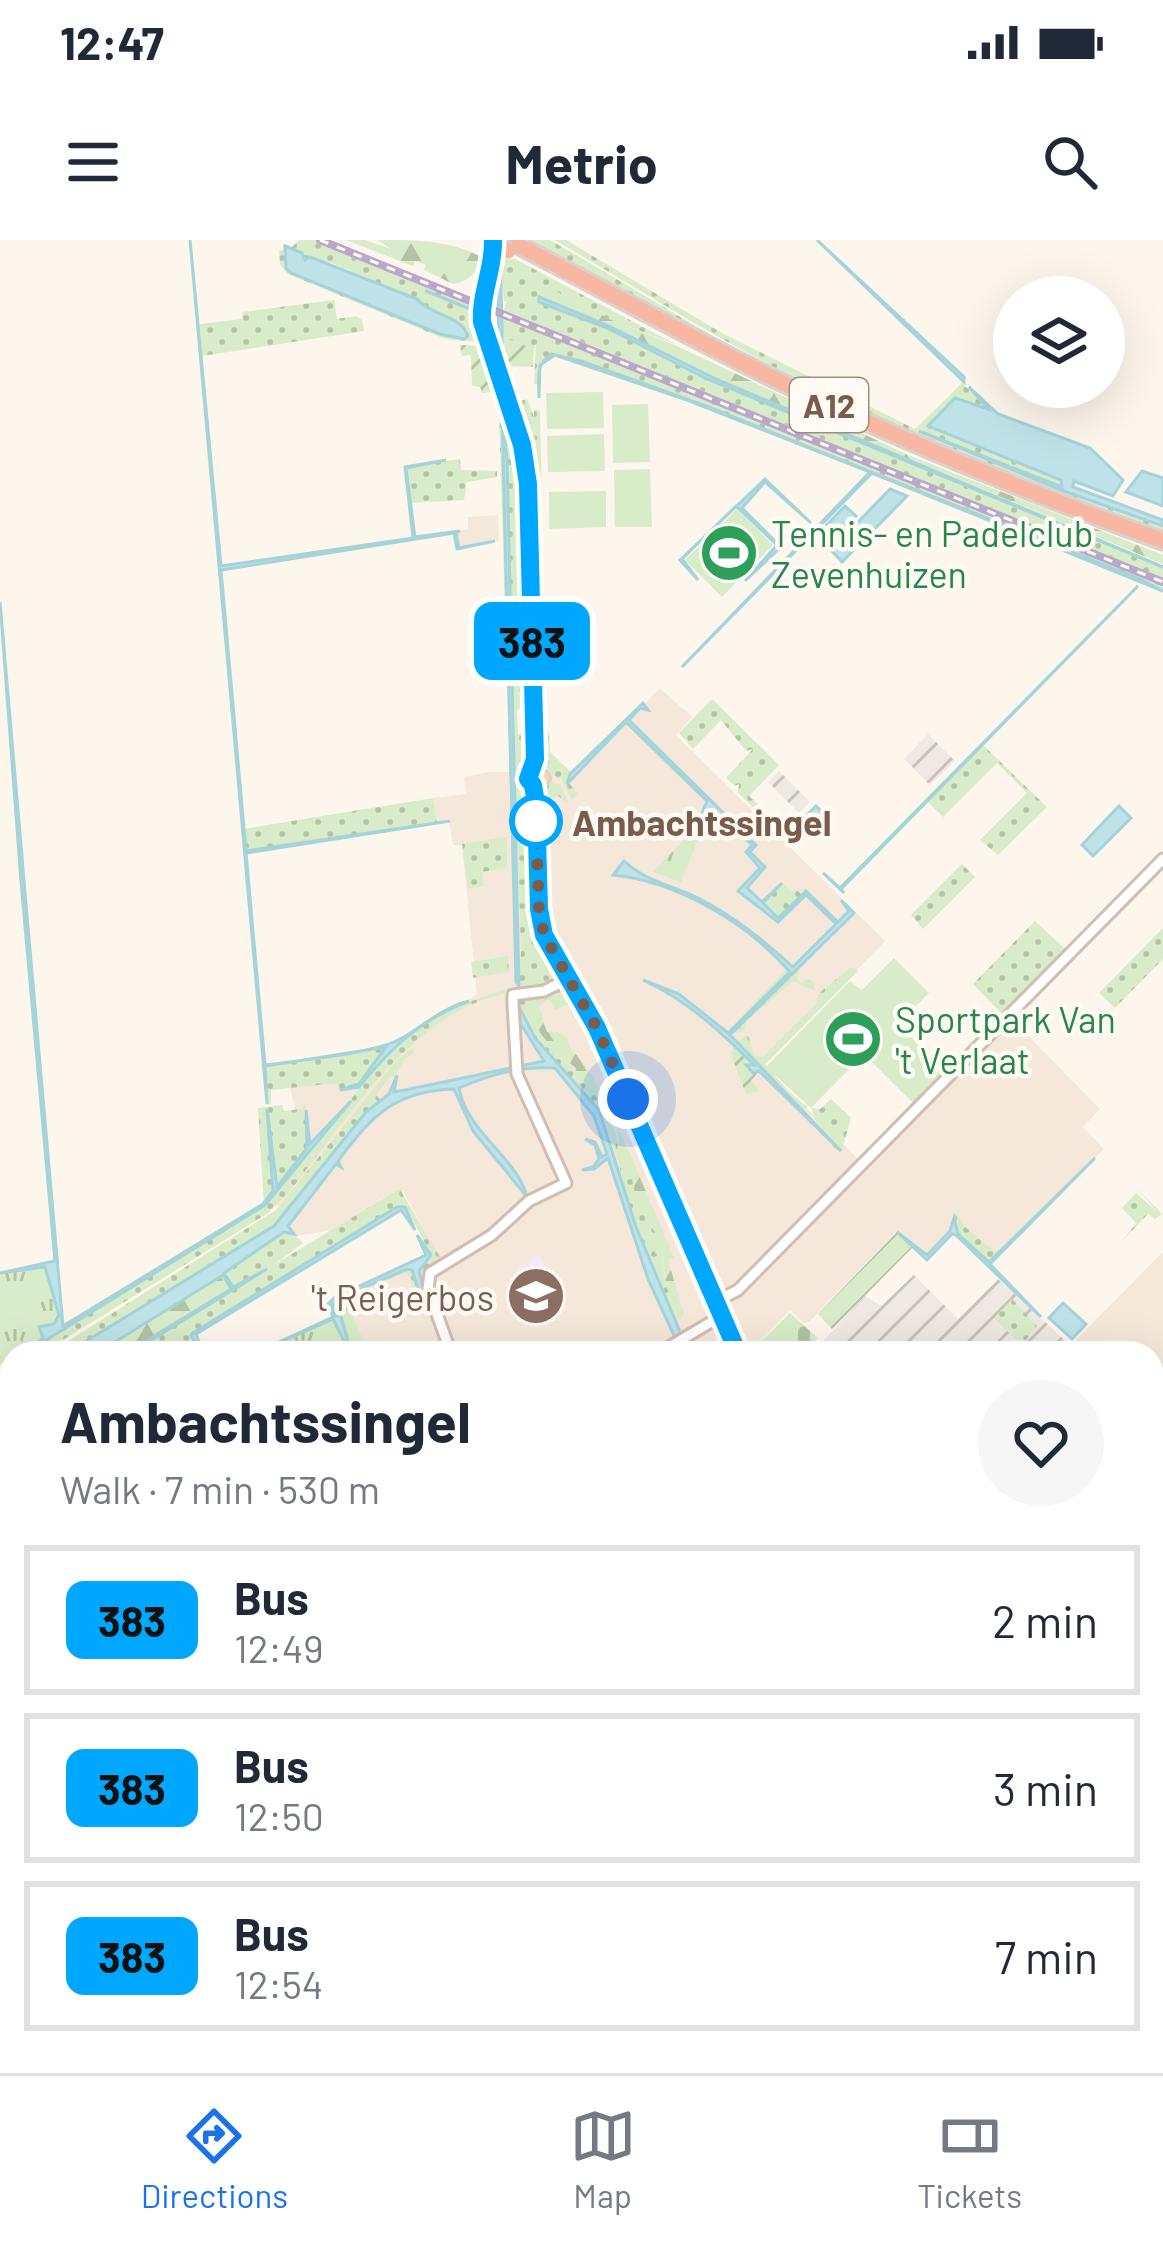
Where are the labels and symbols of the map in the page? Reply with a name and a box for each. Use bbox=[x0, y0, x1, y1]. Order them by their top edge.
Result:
road number: A12 bbox=[790, 378, 868, 432]
place label: Tennis- en Padelclub Zevenhuizen bbox=[771, 511, 1093, 595]
sports icon: Tennis- en Padelclub Zevenhuizen bbox=[698, 522, 760, 584]
line badge: 383 bbox=[463, 602, 601, 680]
marker: Ambachtssingel bbox=[511, 796, 561, 846]
place label: Ambachtssingel bbox=[572, 800, 832, 843]
place label: Sportpark Van 't Verlaat bbox=[895, 997, 1116, 1081]
sports icon: Sportpark Van 't Verlaat bbox=[822, 1008, 884, 1070]
your location bbox=[598, 1069, 658, 1129]
school or university icon: 't Reigerbos bbox=[505, 1265, 567, 1327]
place label: 't Reigerbos bbox=[311, 1275, 494, 1318]

